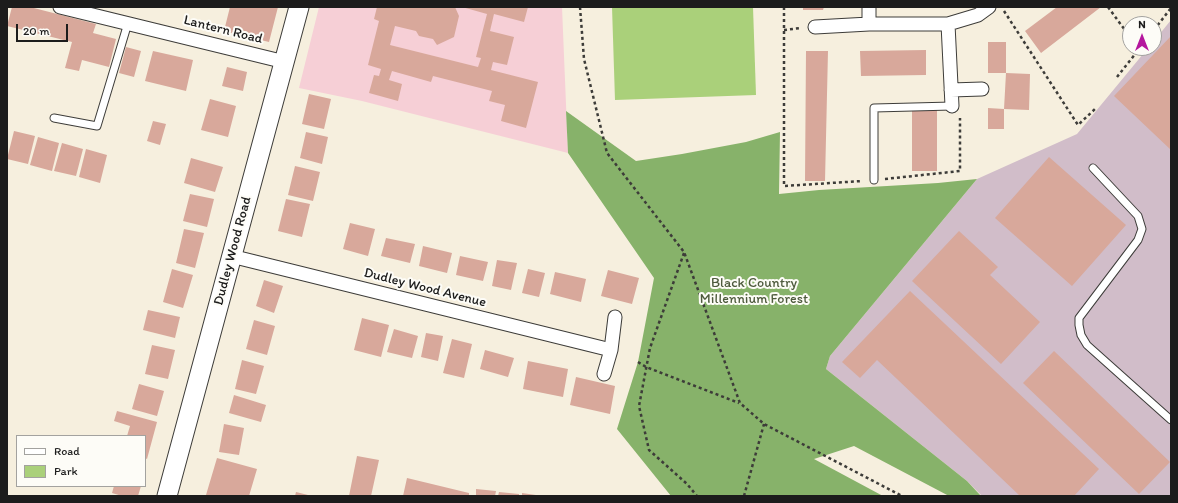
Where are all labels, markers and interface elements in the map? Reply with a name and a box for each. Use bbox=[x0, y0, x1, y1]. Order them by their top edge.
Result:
street label: Lantern Road bbox=[182, 12, 264, 48]
scale bar bbox=[18, 16, 70, 42]
north arrow bbox=[1122, 16, 1162, 56]
text: N bbox=[1138, 18, 1146, 31]
text: 20 m bbox=[23, 24, 50, 38]
street label: Dudley Wood Road bbox=[210, 195, 256, 307]
street label: Dudley Wood Avenue bbox=[362, 265, 488, 311]
park label: Black Country Millennium Forest bbox=[700, 275, 808, 308]
legend bbox=[16, 435, 146, 487]
text: Road bbox=[54, 444, 80, 458]
text: Park bbox=[54, 464, 78, 478]

